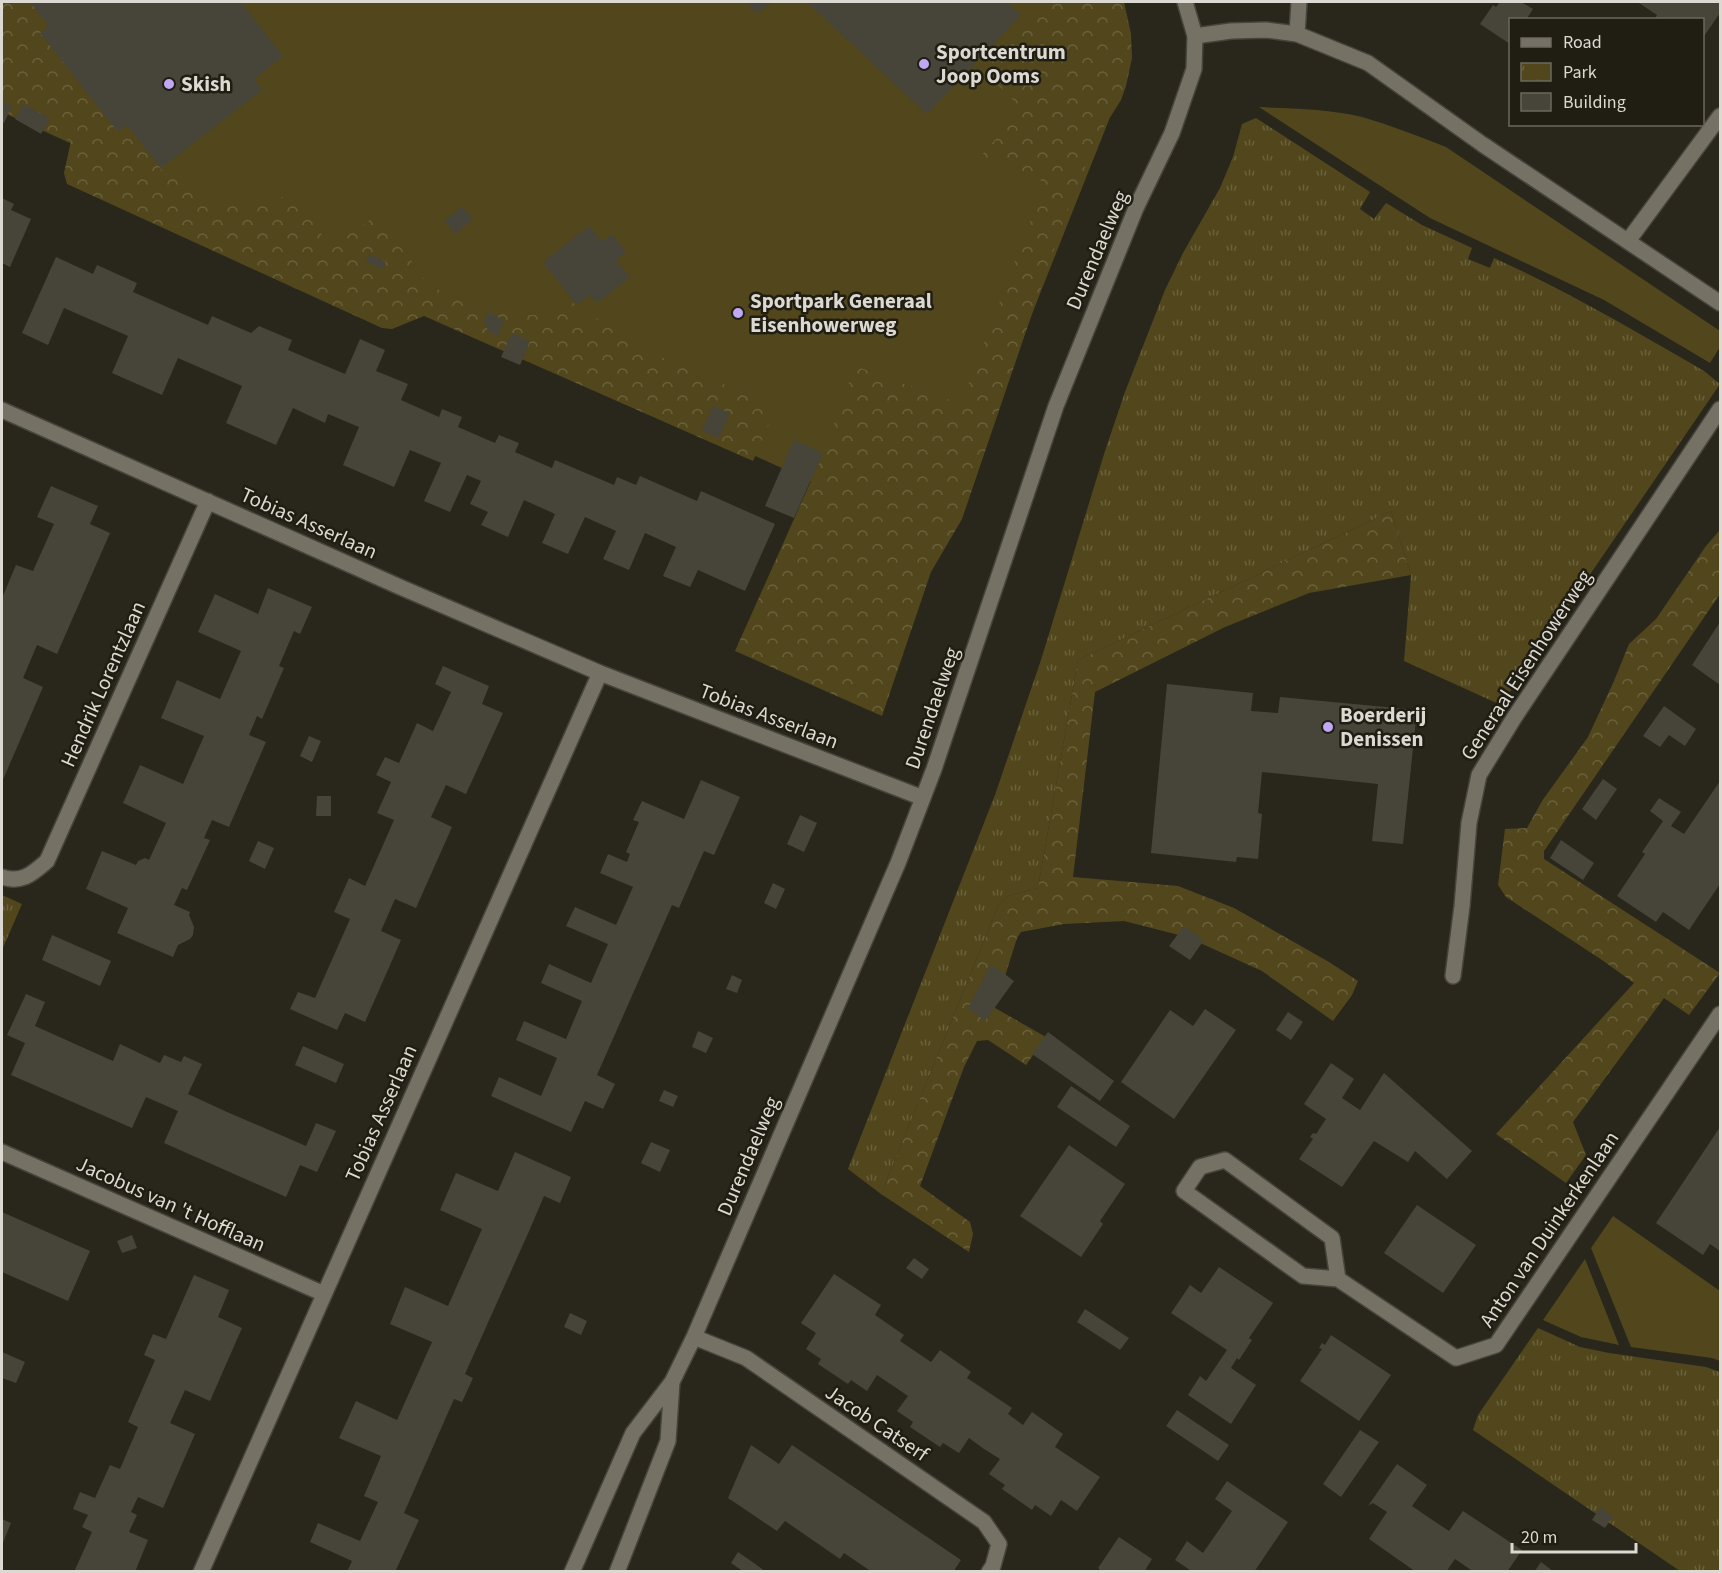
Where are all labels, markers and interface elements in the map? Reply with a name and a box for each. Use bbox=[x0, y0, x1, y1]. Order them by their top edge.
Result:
legend bbox=[1509, 18, 1704, 126]
text: Road bbox=[1563, 30, 1602, 55]
place label: Sportcentrum Joop Ooms bbox=[936, 37, 1066, 91]
marker: Sportcentrum Joop Ooms bbox=[917, 57, 931, 71]
text: Park bbox=[1563, 60, 1597, 85]
place label: Skish bbox=[181, 69, 231, 99]
marker: Skish bbox=[162, 77, 176, 91]
text: Building bbox=[1563, 90, 1626, 115]
street label: Durendaelweg bbox=[1058, 185, 1136, 314]
place label: Sportpark Generaal Eisenhowerweg bbox=[750, 286, 932, 340]
marker: Sportpark Generaal Eisenhowerweg bbox=[731, 306, 745, 320]
street label: Tobias Asserlaan bbox=[236, 479, 382, 567]
street label: Generaal Eisenhowerweg bbox=[1453, 564, 1599, 766]
street label: Hendrik Lorentzlaan bbox=[53, 596, 153, 772]
street label: Durendaelweg bbox=[897, 643, 967, 773]
street label: Tobias Asserlaan bbox=[695, 676, 843, 756]
place label: Boerderij Denissen bbox=[1340, 700, 1426, 754]
marker: Boerderij Denissen bbox=[1321, 720, 1335, 734]
street label: Tobias Asserlaan bbox=[337, 1040, 425, 1186]
street label: Durendaelweg bbox=[709, 1091, 787, 1220]
street label: Anton van Duinkerkenlaan bbox=[1472, 1125, 1626, 1333]
street label: Jacobus van 't Hofflaan bbox=[71, 1149, 271, 1259]
street label: Jacob Catserf bbox=[819, 1377, 935, 1469]
scale bar bbox=[1512, 1516, 1636, 1554]
text: 20 m bbox=[1521, 1525, 1557, 1550]

